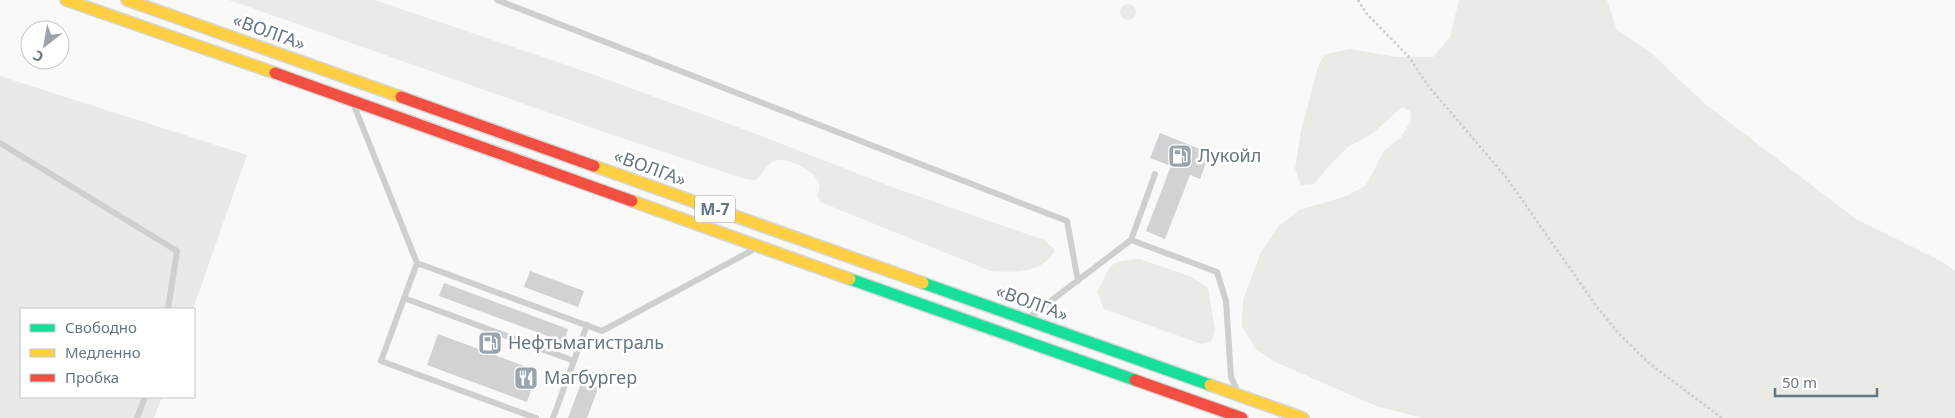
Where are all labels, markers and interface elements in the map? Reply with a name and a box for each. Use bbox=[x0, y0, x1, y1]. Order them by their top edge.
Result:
street label: «ВОЛГА» bbox=[230, 7, 309, 55]
north arrow bbox=[20, 20, 70, 70]
text: С bbox=[29, 46, 47, 67]
street label: «ВОЛГА» bbox=[611, 143, 690, 191]
fuel station icon: Лукойл bbox=[1167, 143, 1193, 169]
place label: Лукойл bbox=[1198, 143, 1261, 167]
road number: М-7 bbox=[695, 195, 735, 222]
street label: «ВОЛГА» bbox=[993, 278, 1072, 326]
legend bbox=[20, 308, 195, 398]
text: Свободно bbox=[65, 317, 137, 337]
fuel station icon: Нефтьмагистраль bbox=[477, 330, 503, 356]
place label: Нефтьмагистраль bbox=[508, 330, 664, 354]
text: Медленно bbox=[65, 342, 141, 362]
restaurant icon: Магбургер bbox=[513, 365, 539, 391]
place label: Магбургер bbox=[544, 365, 637, 389]
scale bar bbox=[1775, 366, 1878, 398]
text: Пробка bbox=[65, 367, 119, 387]
text: 50 m bbox=[1782, 372, 1817, 392]

